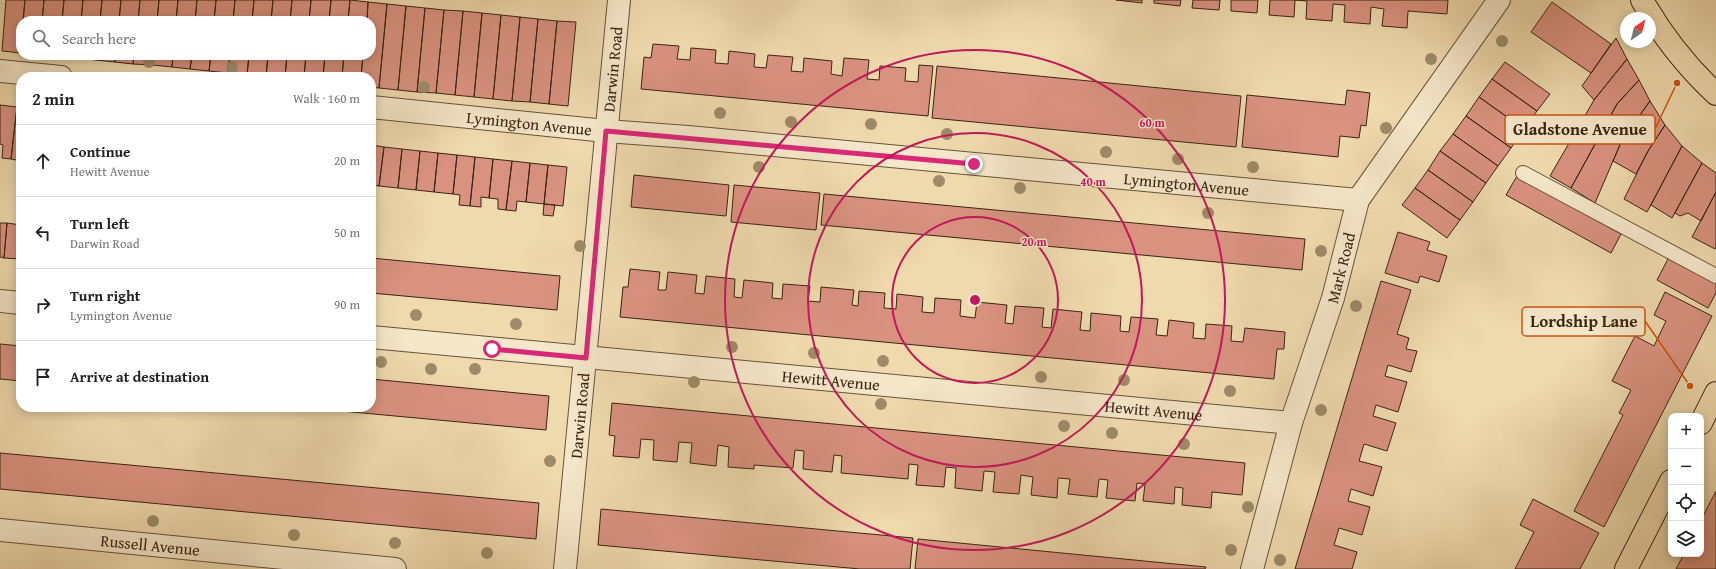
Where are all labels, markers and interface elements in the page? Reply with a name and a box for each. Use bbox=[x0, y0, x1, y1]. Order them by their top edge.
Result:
north arrow bbox=[1620, 12, 1656, 48]
search box bbox=[16, 16, 376, 60]
street label: Darwin Road bbox=[596, 25, 628, 113]
icon: search bbox=[30, 27, 52, 49]
text: Search here bbox=[62, 28, 136, 49]
text: 2 min bbox=[32, 86, 74, 111]
text: Walk · 160 m bbox=[293, 89, 360, 108]
street label: Lymington Avenue bbox=[465, 105, 593, 141]
text: 60 m bbox=[1139, 114, 1165, 131]
callout: Gladstone Avenue bbox=[1505, 115, 1655, 144]
text: Gladstone Avenue bbox=[1513, 116, 1647, 141]
text: Continue bbox=[70, 141, 131, 162]
icon: ahead bbox=[32, 150, 54, 172]
text: 20 m bbox=[334, 151, 360, 170]
route end bbox=[965, 155, 983, 173]
text: Hewitt Avenue bbox=[70, 162, 150, 181]
street label: Lymington Avenue bbox=[1123, 166, 1250, 202]
text: 40 m bbox=[1080, 173, 1106, 190]
text: Turn left bbox=[70, 213, 129, 234]
icon: left bbox=[32, 222, 54, 244]
text: 50 m bbox=[334, 223, 360, 242]
street label: Mark Road bbox=[1320, 229, 1361, 306]
text: 20 m bbox=[1021, 233, 1047, 250]
text: Darwin Road bbox=[70, 234, 140, 253]
text: Turn right bbox=[70, 285, 141, 306]
centre of rings bbox=[968, 293, 982, 307]
icon: right bbox=[32, 294, 54, 316]
text: 90 m bbox=[334, 295, 360, 314]
text: Lymington Avenue bbox=[70, 306, 172, 325]
callout: Lordship Lane bbox=[1522, 307, 1645, 336]
text: Lordship Lane bbox=[1530, 308, 1638, 333]
route start bbox=[483, 340, 501, 358]
street label: Hewitt Avenue bbox=[781, 363, 881, 397]
icon: arrive bbox=[32, 366, 54, 388]
text: Arrive at destination bbox=[70, 366, 209, 387]
street label: Darwin Road bbox=[564, 371, 596, 460]
street label: Hewitt Avenue bbox=[1104, 394, 1204, 427]
map controls bbox=[1668, 413, 1704, 557]
button: + bbox=[1668, 413, 1704, 449]
button: − bbox=[1668, 449, 1704, 485]
button: locate bbox=[1668, 485, 1704, 521]
button: layers bbox=[1668, 521, 1704, 557]
street label: Russell Avenue bbox=[99, 528, 201, 562]

